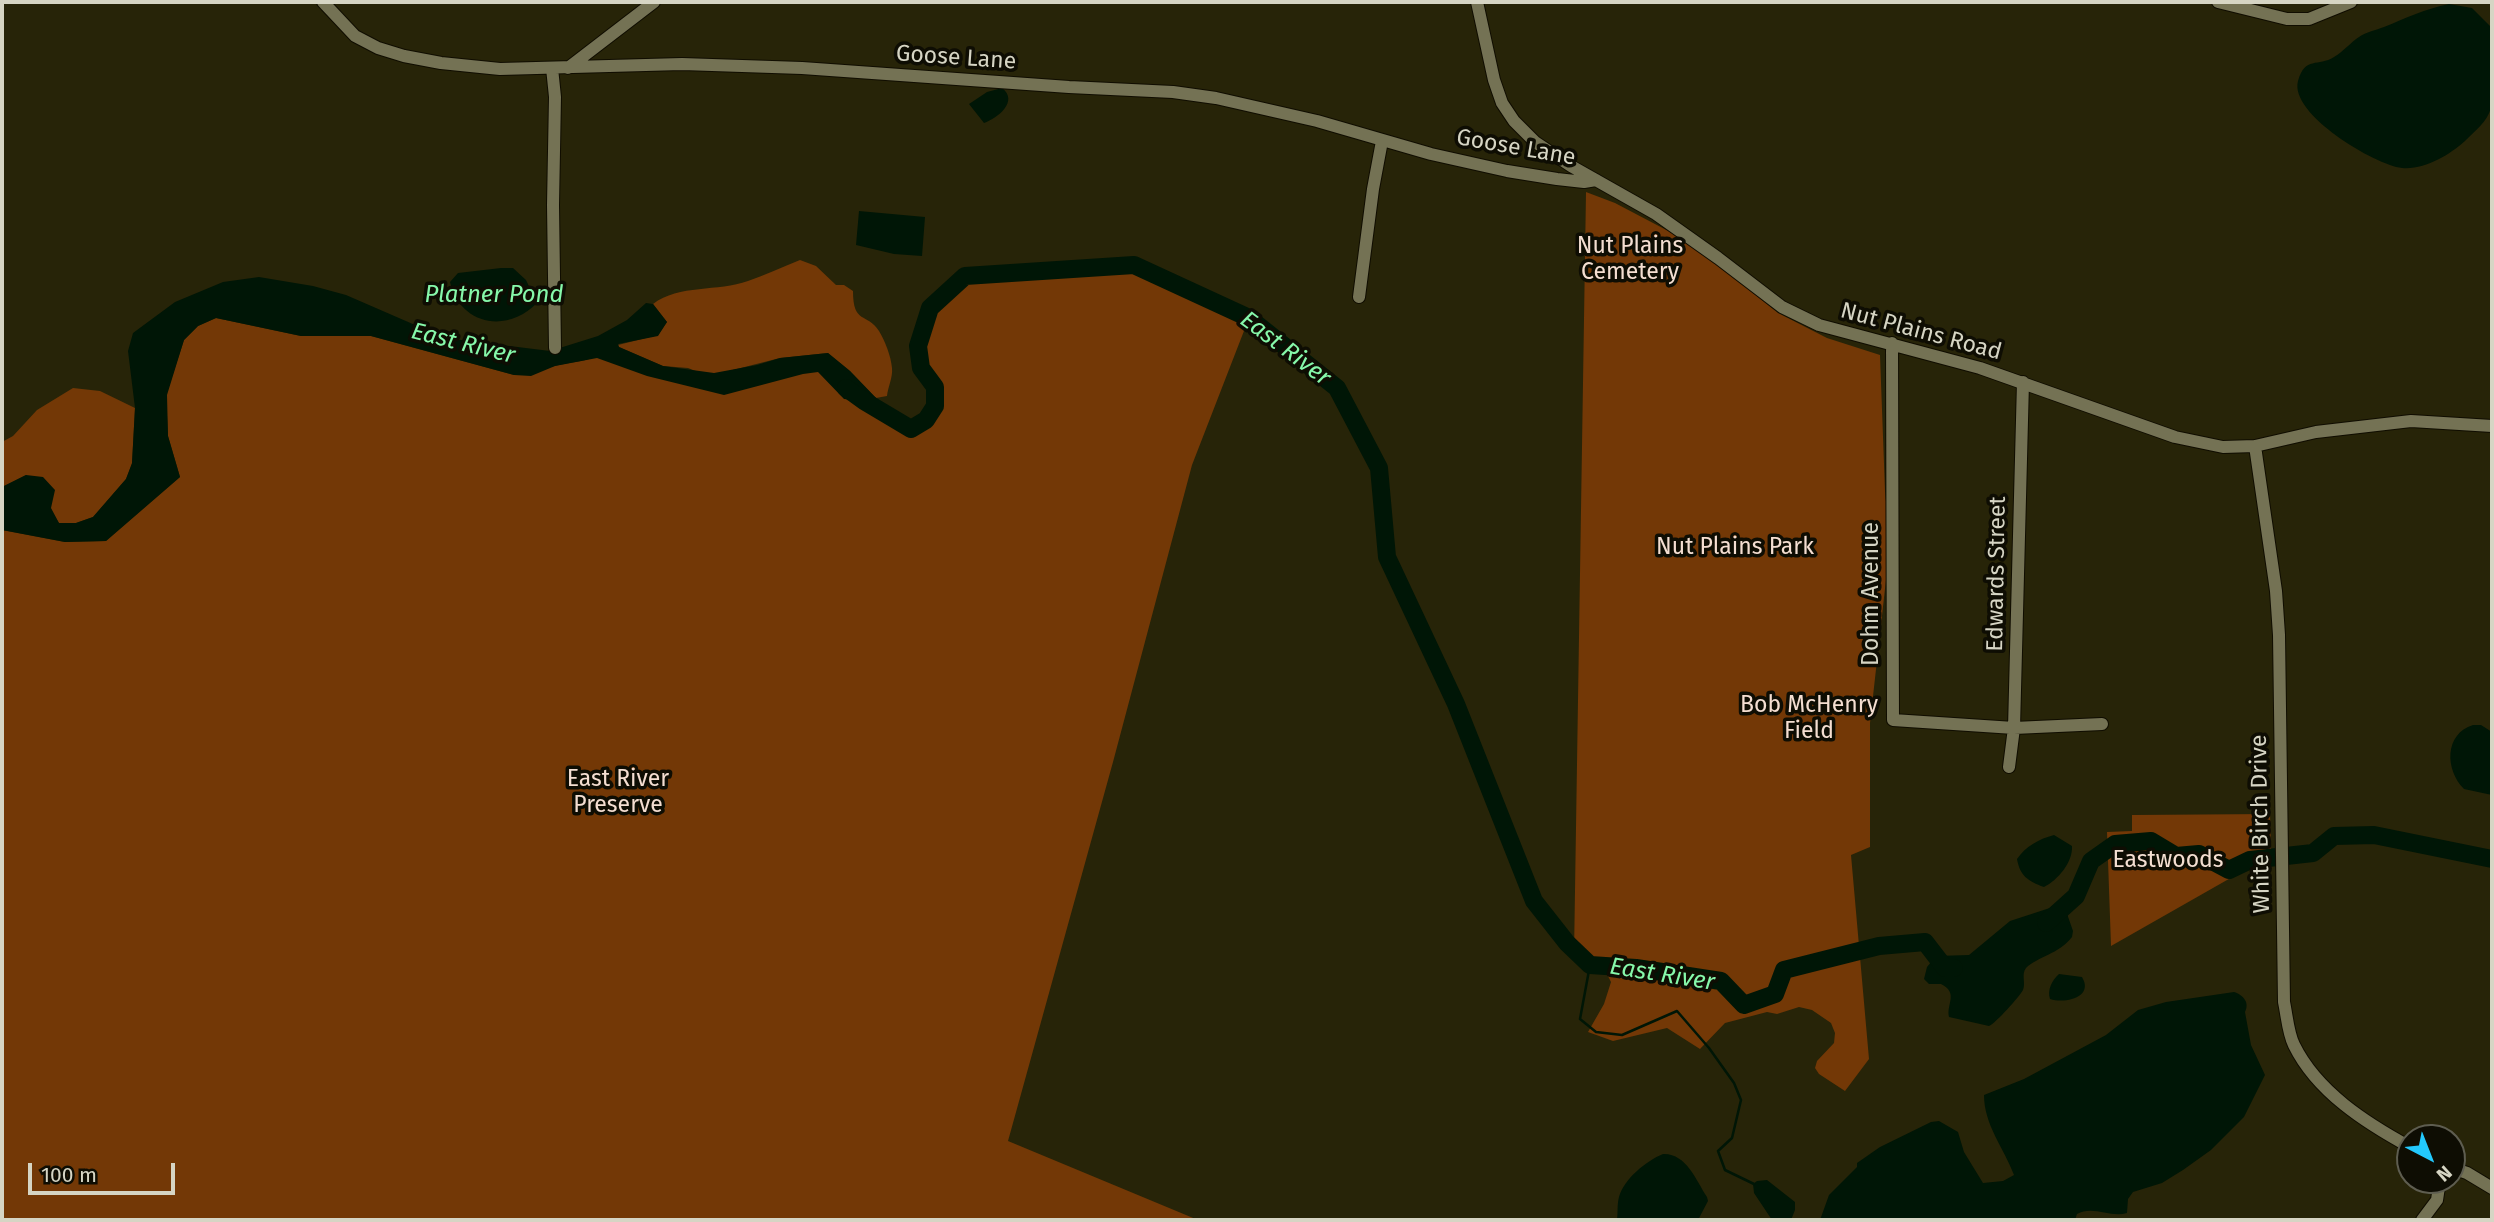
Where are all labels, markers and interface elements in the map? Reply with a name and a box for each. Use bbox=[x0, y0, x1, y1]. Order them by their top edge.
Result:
street label: Goose Lane bbox=[895, 40, 1017, 76]
street label: Goose Lane bbox=[1454, 124, 1578, 172]
park label: Nut Plains Cemetery bbox=[1577, 233, 1683, 287]
water label: Platner Pond bbox=[424, 281, 564, 309]
street label: Nut Plains Road bbox=[1837, 297, 2005, 367]
water label: East River bbox=[1234, 306, 1336, 392]
water label: East River bbox=[408, 317, 518, 371]
street label: Edwards Street bbox=[1982, 496, 2012, 652]
street label: Dohm Avenue bbox=[1858, 522, 1886, 666]
park label: Nut Plains Park bbox=[1656, 534, 1814, 562]
park label: Bob McHenry Field bbox=[1740, 692, 1878, 746]
street label: White Birch Drive bbox=[2246, 734, 2276, 914]
park label: East River Preserve bbox=[567, 766, 669, 820]
park label: Eastwoods bbox=[2112, 847, 2224, 875]
water label: East River bbox=[1607, 952, 1717, 998]
north arrow bbox=[2396, 1124, 2466, 1194]
scale bar bbox=[32, 1148, 178, 1192]
text: N bbox=[2432, 1161, 2456, 1186]
text: 100 m bbox=[41, 1162, 97, 1188]

